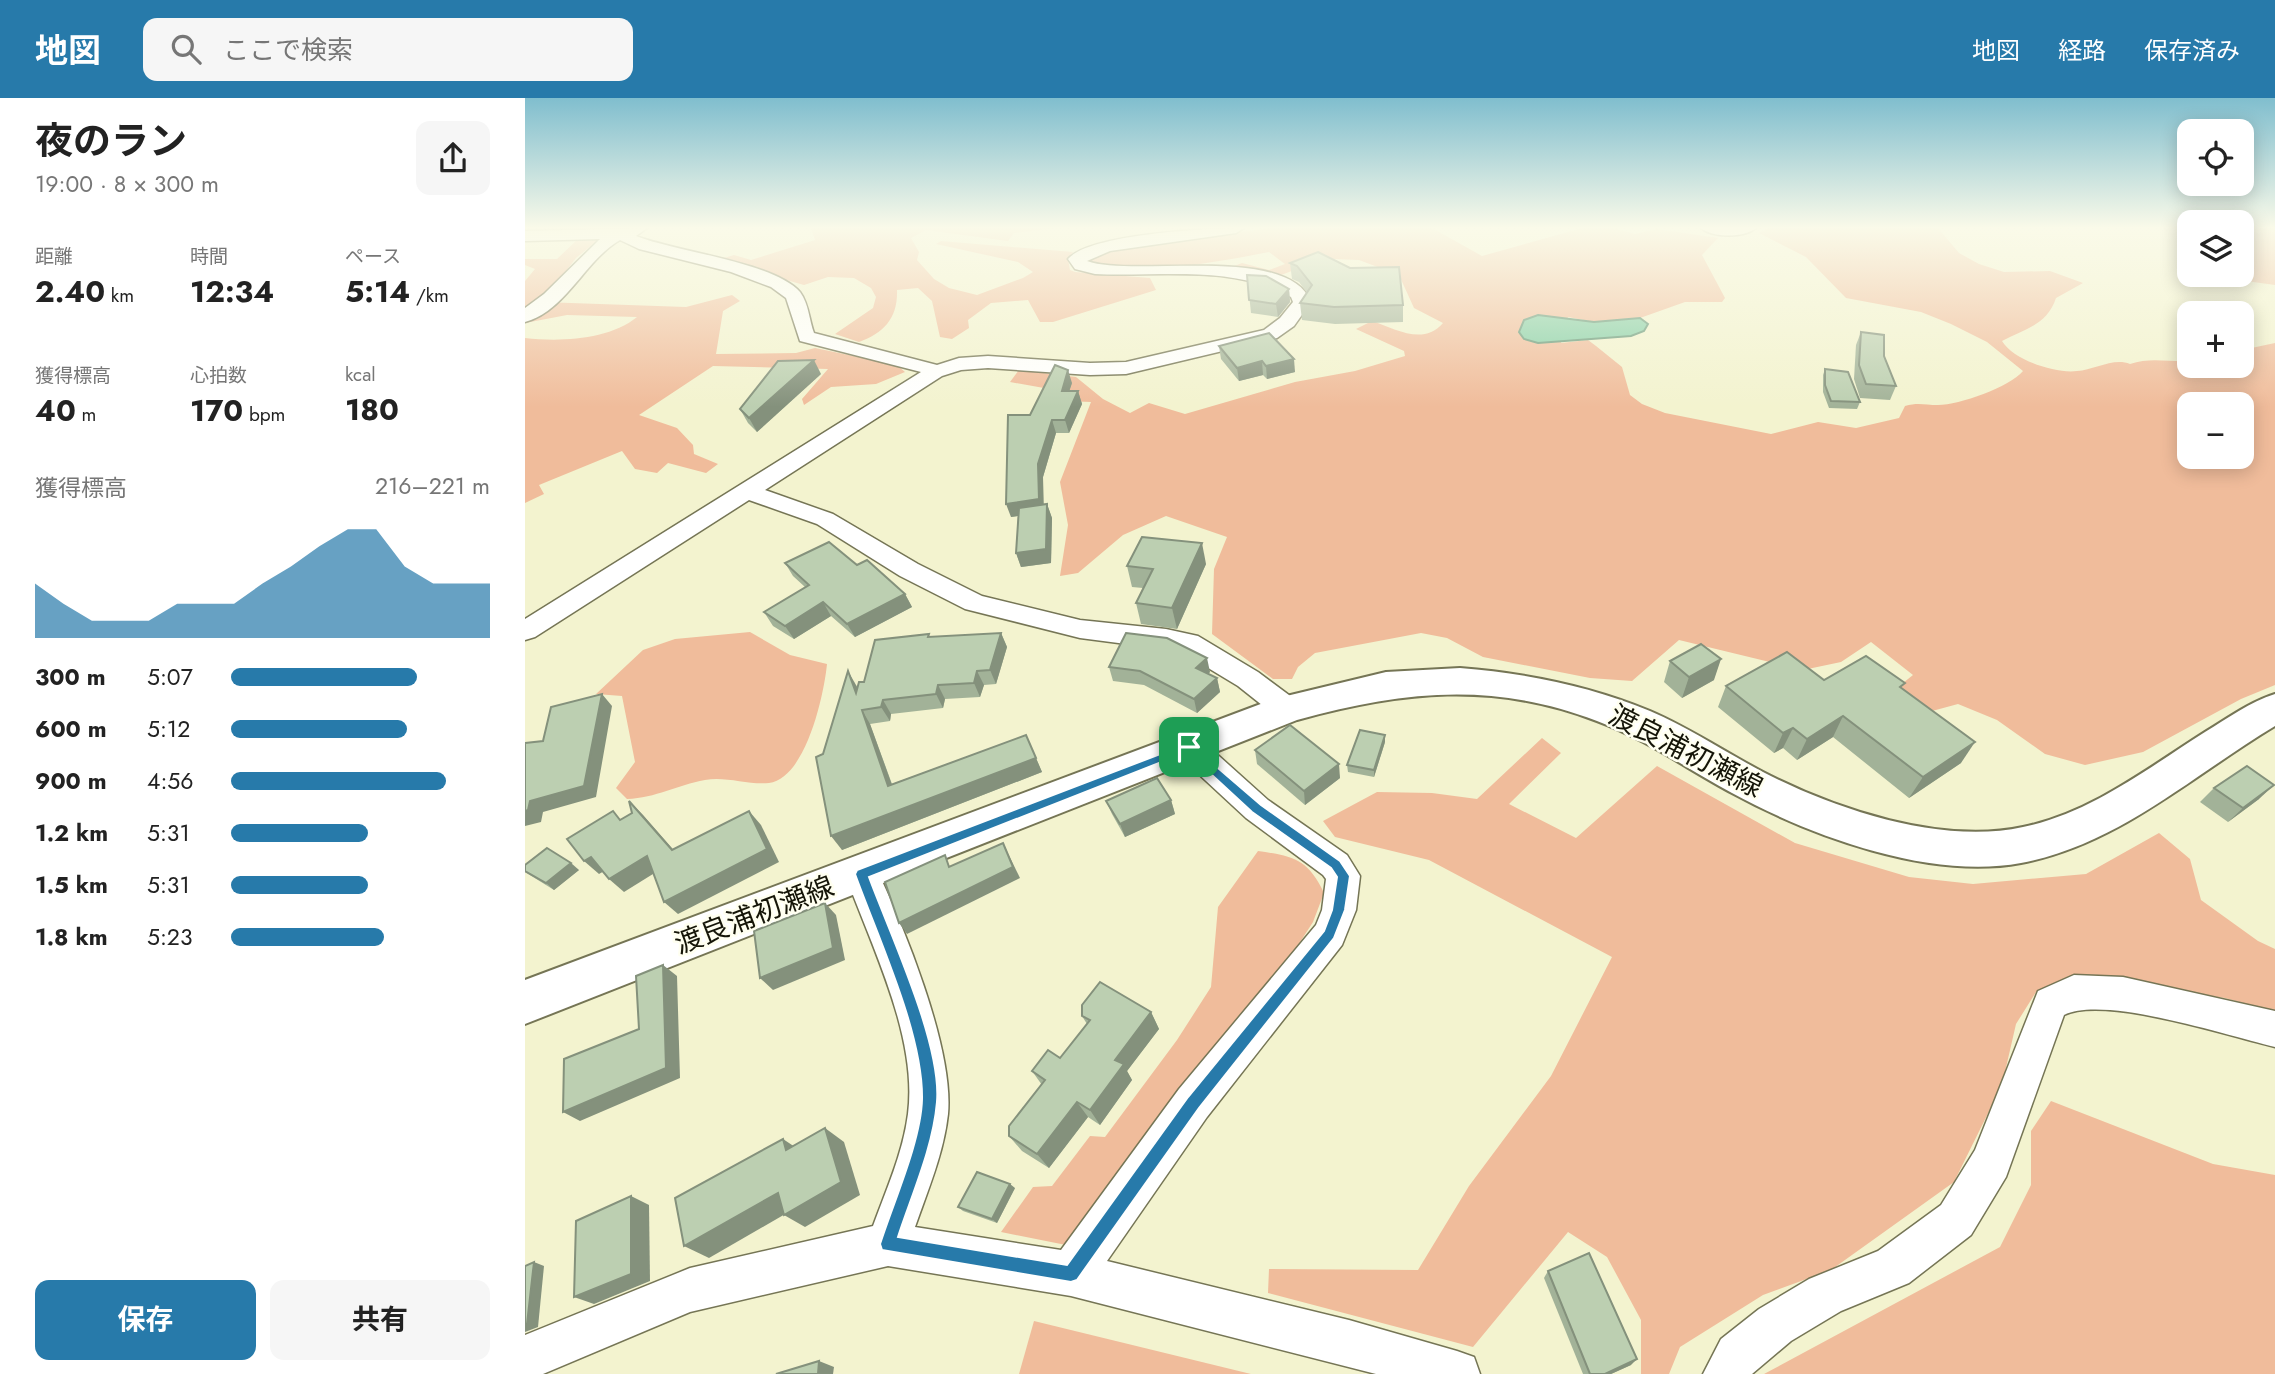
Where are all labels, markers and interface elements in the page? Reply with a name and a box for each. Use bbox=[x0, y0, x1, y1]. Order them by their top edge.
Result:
search box bbox=[143, 18, 633, 81]
text: 地図 bbox=[35, 27, 101, 74]
icon: search bbox=[167, 30, 205, 68]
text: ここで検索 bbox=[223, 31, 353, 69]
text: 地図 bbox=[1972, 33, 2020, 68]
text: 経路 bbox=[2058, 33, 2106, 68]
text: 保存済み bbox=[2144, 33, 2240, 68]
text: 夜のラン bbox=[35, 113, 187, 168]
map controls bbox=[2177, 119, 2254, 469]
button: locate bbox=[2177, 119, 2254, 196]
button: share bbox=[416, 121, 490, 195]
text: 19:00 · 8 × 300 m bbox=[35, 167, 219, 201]
button: layers bbox=[2177, 210, 2254, 287]
text: 距離 bbox=[35, 243, 73, 270]
text: 時間 bbox=[190, 243, 228, 270]
text: ペース bbox=[345, 243, 401, 270]
text: 2.40 bbox=[35, 270, 105, 313]
text: 12:34 bbox=[190, 270, 274, 313]
text: 5:14 bbox=[345, 270, 410, 313]
text: km bbox=[105, 282, 134, 309]
text: /km bbox=[410, 282, 449, 309]
button: + bbox=[2177, 301, 2254, 378]
text: kcal bbox=[345, 361, 376, 388]
text: 獲得標高 bbox=[35, 362, 111, 389]
text: 心拍数 bbox=[190, 362, 247, 389]
text: 180 bbox=[345, 388, 399, 431]
text: 40 bbox=[35, 389, 76, 432]
text: 170 bbox=[190, 389, 243, 432]
button: − bbox=[2177, 392, 2254, 469]
text: m bbox=[76, 401, 96, 428]
text: bpm bbox=[243, 401, 285, 428]
text: 216–221 m bbox=[375, 469, 490, 503]
text: 獲得標高 bbox=[35, 471, 127, 505]
text: 300 m bbox=[35, 660, 106, 694]
text: 5:07 bbox=[147, 660, 193, 694]
street label: 渡良浦初瀬線 bbox=[1602, 695, 1770, 807]
text: 600 m bbox=[35, 712, 107, 746]
text: 5:12 bbox=[147, 712, 190, 746]
pin bbox=[1159, 717, 1219, 777]
icon: arrive bbox=[1170, 728, 1208, 766]
text: 900 m bbox=[35, 764, 107, 798]
text: 4:56 bbox=[147, 764, 194, 798]
text: 1.2 km bbox=[35, 816, 108, 850]
text: 5:31 bbox=[147, 816, 190, 850]
street label: 渡良浦初瀬線 bbox=[668, 866, 840, 964]
text: 1.5 km bbox=[35, 868, 108, 902]
text: 5:31 bbox=[147, 868, 190, 902]
text: 1.8 km bbox=[35, 920, 108, 954]
text: 5:23 bbox=[147, 920, 193, 954]
button: 保存 bbox=[35, 1280, 256, 1360]
button: 共有 bbox=[270, 1280, 490, 1360]

